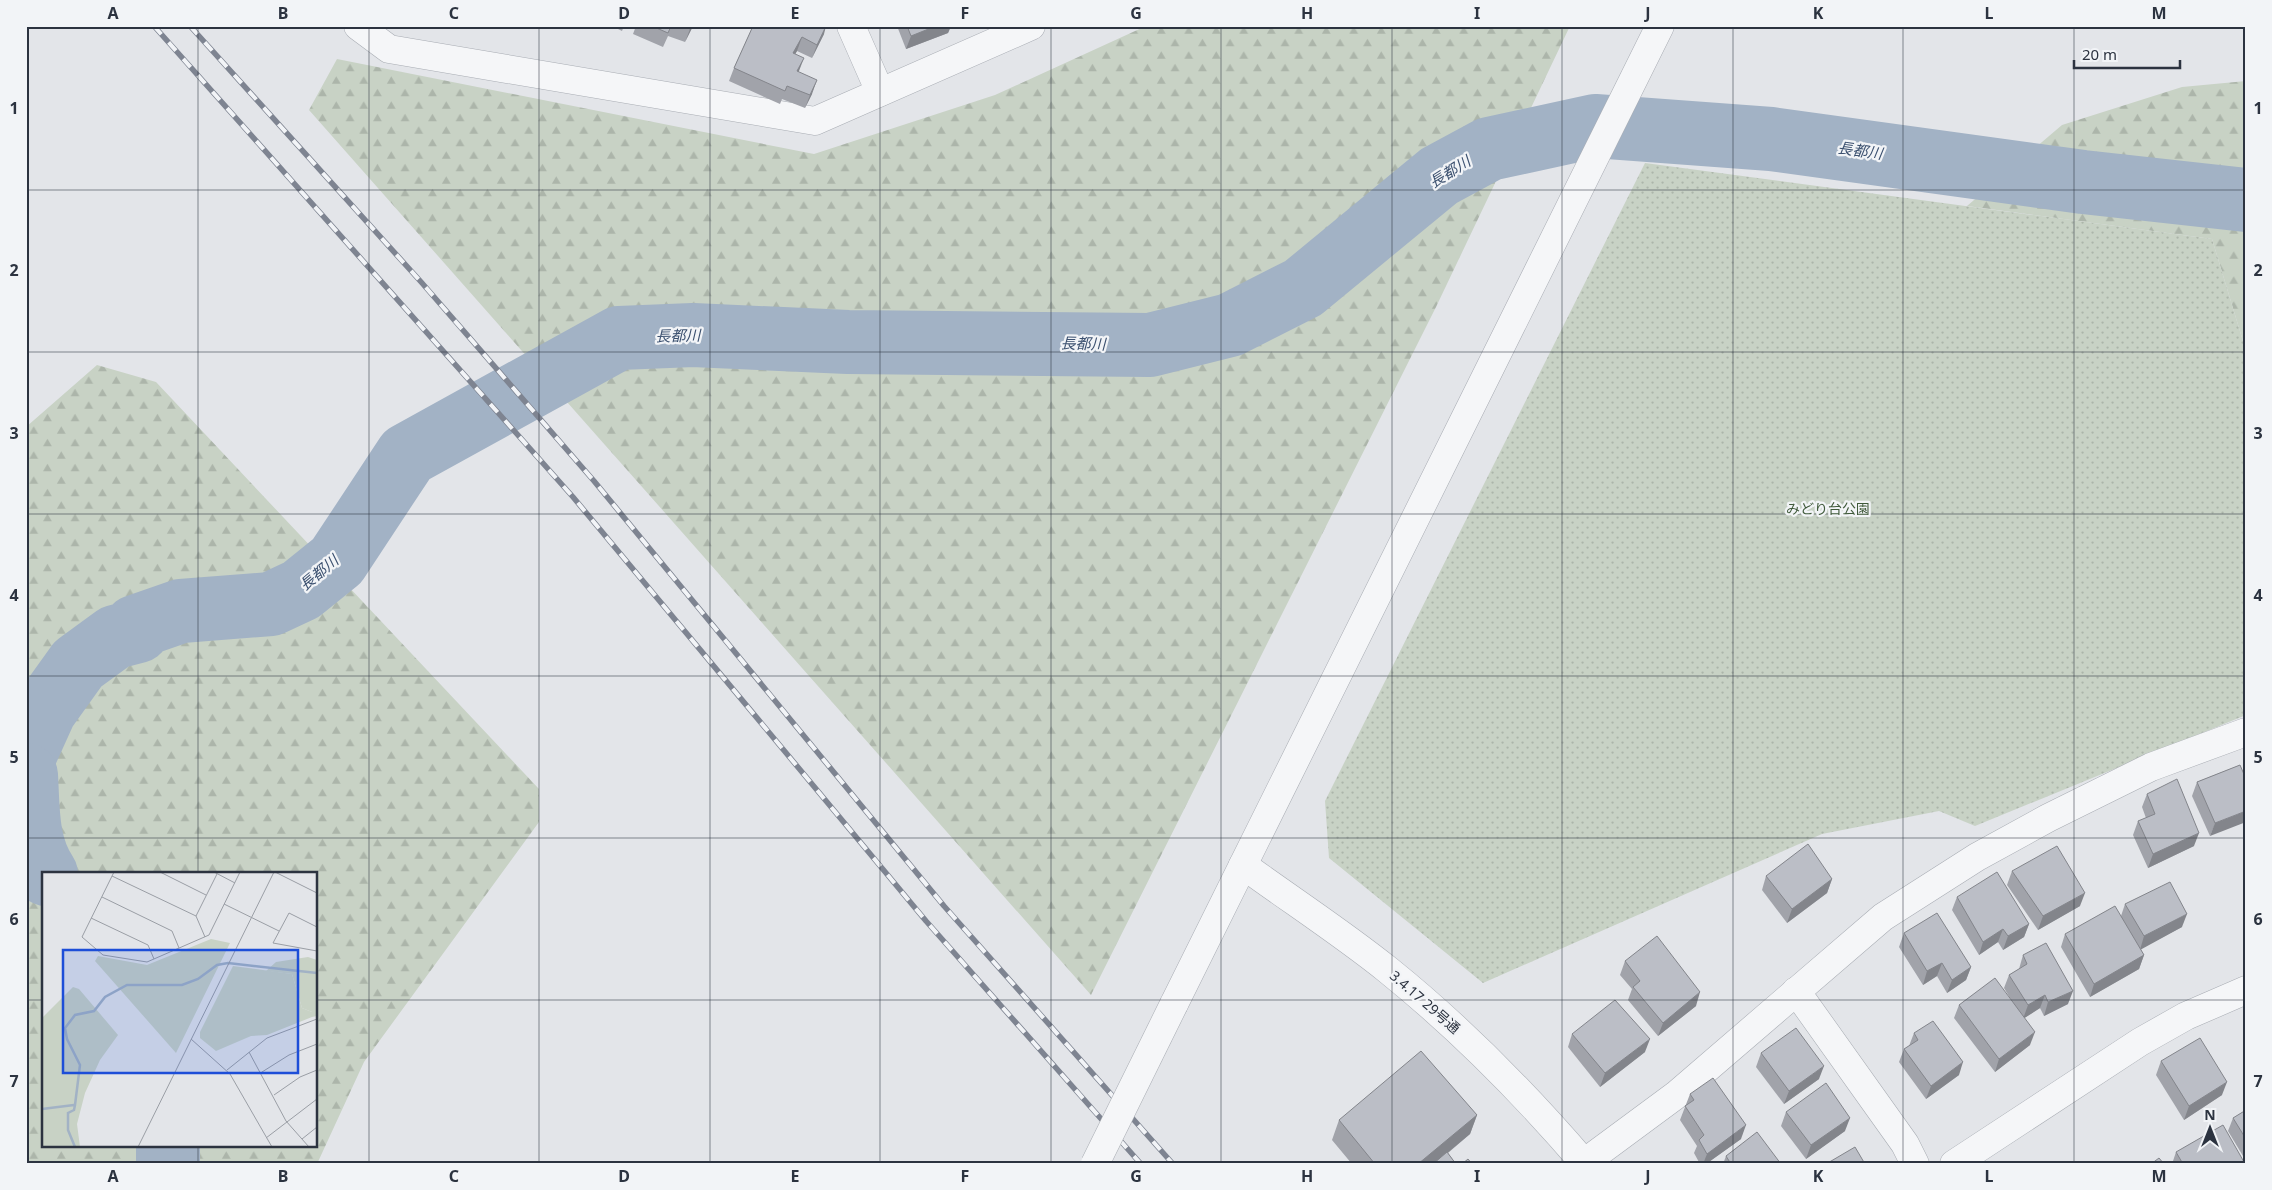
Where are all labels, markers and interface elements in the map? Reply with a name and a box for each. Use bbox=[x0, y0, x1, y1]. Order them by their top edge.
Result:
text: A bbox=[107, 2, 119, 24]
text: B bbox=[278, 2, 288, 24]
text: C bbox=[449, 2, 459, 24]
text: D bbox=[618, 2, 630, 24]
text: E bbox=[791, 2, 800, 24]
text: F bbox=[961, 2, 969, 24]
text: G bbox=[1130, 2, 1142, 24]
text: H bbox=[1301, 2, 1313, 24]
text: I bbox=[1474, 2, 1480, 24]
text: J bbox=[1643, 2, 1651, 24]
text: K bbox=[1813, 2, 1824, 24]
text: L bbox=[1985, 2, 1994, 24]
text: M bbox=[2151, 2, 2167, 24]
scale bar bbox=[2074, 38, 2181, 70]
text: 20 m bbox=[2082, 44, 2117, 64]
text: 1 bbox=[9, 97, 19, 119]
text: 1 bbox=[2253, 97, 2263, 119]
water label: 長都川 bbox=[1836, 137, 1886, 163]
water label: 長都川 bbox=[1425, 150, 1476, 192]
text: 2 bbox=[9, 259, 19, 281]
text: 2 bbox=[2253, 259, 2263, 281]
water label: 長都川 bbox=[655, 325, 703, 345]
water label: 長都川 bbox=[1060, 333, 1108, 353]
text: 3 bbox=[9, 422, 19, 444]
text: 3 bbox=[2253, 422, 2263, 444]
park label: みどり台公園 bbox=[1786, 499, 1870, 518]
water label: 長都川 bbox=[295, 549, 344, 594]
text: 4 bbox=[9, 584, 19, 606]
text: 4 bbox=[2253, 584, 2263, 606]
text: 5 bbox=[9, 746, 19, 768]
text: 5 bbox=[2253, 746, 2263, 768]
inset map bbox=[42, 872, 318, 1148]
text: 6 bbox=[9, 908, 19, 930]
text: 6 bbox=[2253, 908, 2263, 930]
street label: 3.4.17 29号通 bbox=[1386, 966, 1464, 1037]
text: 7 bbox=[9, 1070, 19, 1092]
text: 7 bbox=[2253, 1070, 2263, 1092]
north arrow bbox=[2184, 1102, 2234, 1152]
text: N bbox=[2204, 1105, 2216, 1124]
text: A bbox=[107, 1165, 119, 1187]
text: B bbox=[278, 1165, 288, 1187]
text: C bbox=[449, 1165, 459, 1187]
text: D bbox=[618, 1165, 630, 1187]
text: E bbox=[791, 1165, 800, 1187]
text: F bbox=[961, 1165, 969, 1187]
text: G bbox=[1130, 1165, 1142, 1187]
text: H bbox=[1301, 1165, 1313, 1187]
text: I bbox=[1474, 1165, 1480, 1187]
text: J bbox=[1643, 1165, 1651, 1187]
text: K bbox=[1813, 1165, 1824, 1187]
text: L bbox=[1985, 1165, 1994, 1187]
text: M bbox=[2151, 1165, 2167, 1187]

